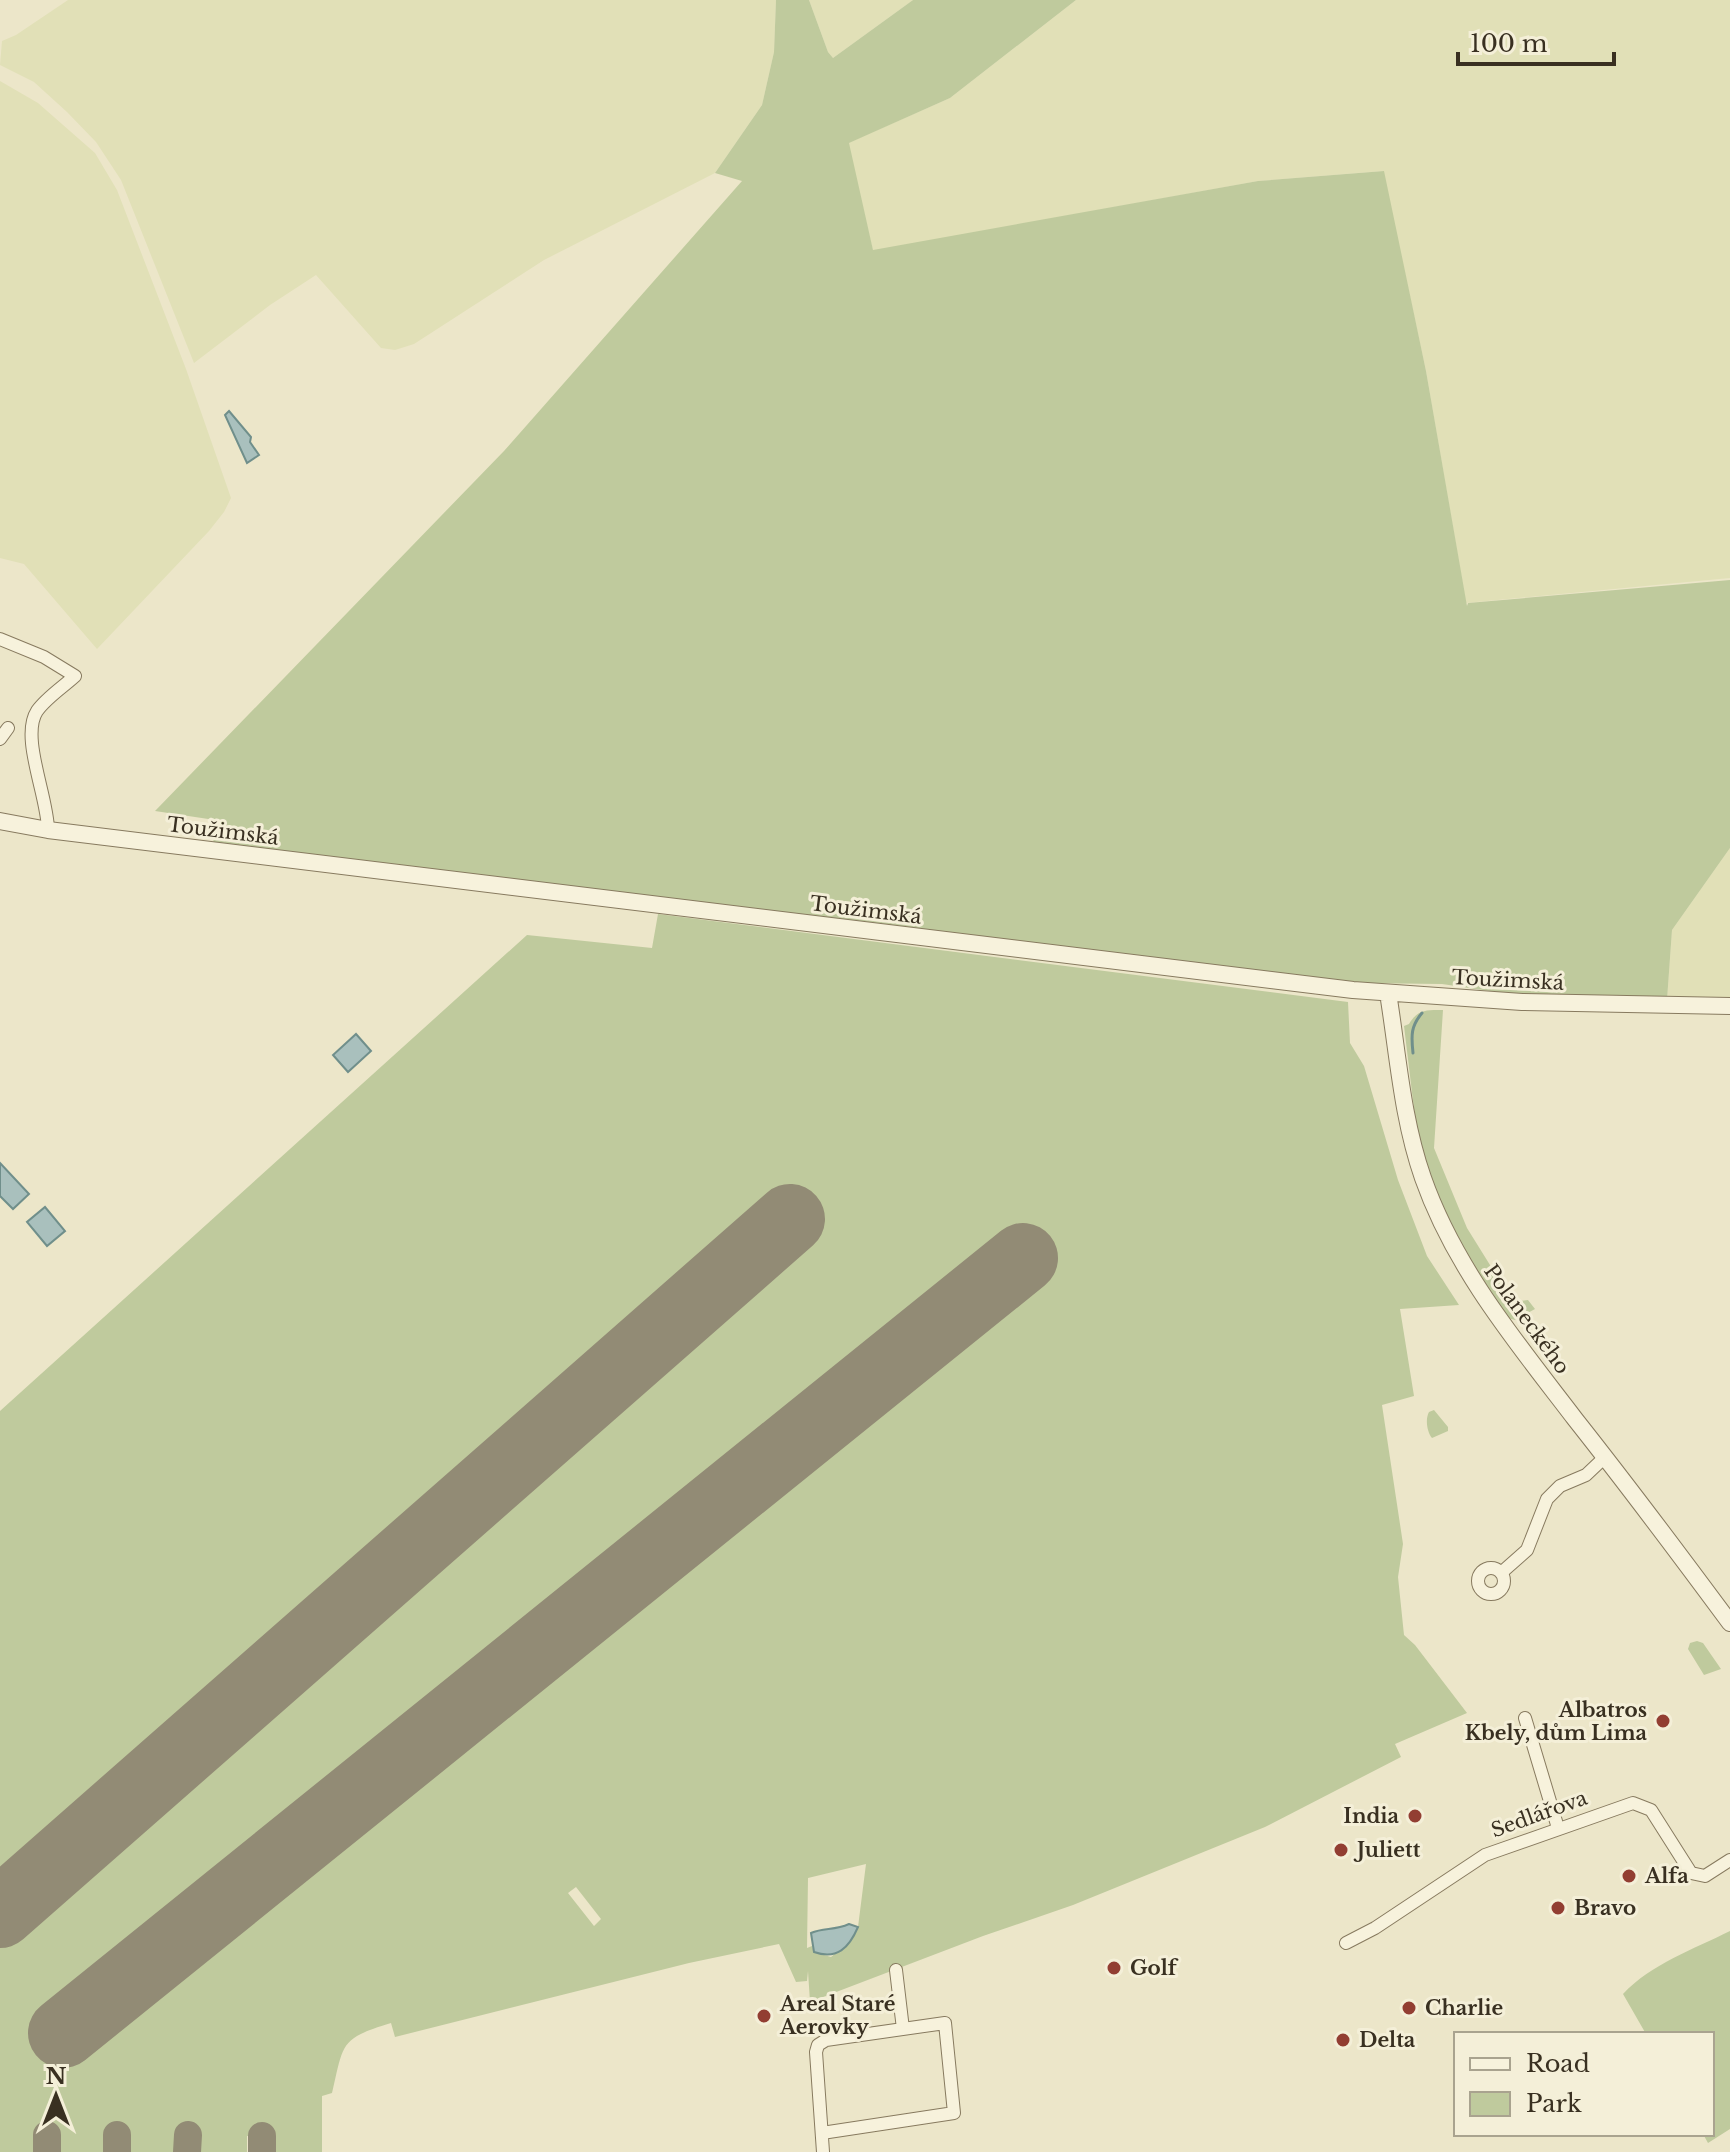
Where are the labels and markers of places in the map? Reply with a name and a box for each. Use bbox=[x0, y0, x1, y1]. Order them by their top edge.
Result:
place label: Albatros Kbely, dům Lima bbox=[1465, 1698, 1648, 1745]
marker: Albatros Kbely, dům Lima bbox=[1654, 1712, 1672, 1730]
place label: India bbox=[1343, 1804, 1400, 1828]
marker: India bbox=[1406, 1807, 1424, 1825]
place label: Juliett bbox=[1353, 1838, 1421, 1862]
marker: Juliett bbox=[1332, 1841, 1350, 1859]
place label: Alfa bbox=[1644, 1864, 1689, 1888]
marker: Alfa bbox=[1620, 1867, 1638, 1885]
place label: Bravo bbox=[1574, 1896, 1636, 1920]
marker: Bravo bbox=[1549, 1899, 1567, 1917]
place label: Golf bbox=[1130, 1956, 1179, 1980]
marker: Golf bbox=[1105, 1959, 1123, 1977]
place label: Areal Staré Aerovky bbox=[779, 1992, 895, 2039]
place label: Charlie bbox=[1425, 1996, 1503, 2020]
marker: Charlie bbox=[1400, 1999, 1418, 2017]
marker: Areal Staré Aerovky bbox=[755, 2007, 773, 2025]
place label: Delta bbox=[1359, 2028, 1416, 2052]
marker: Delta bbox=[1334, 2031, 1352, 2049]

